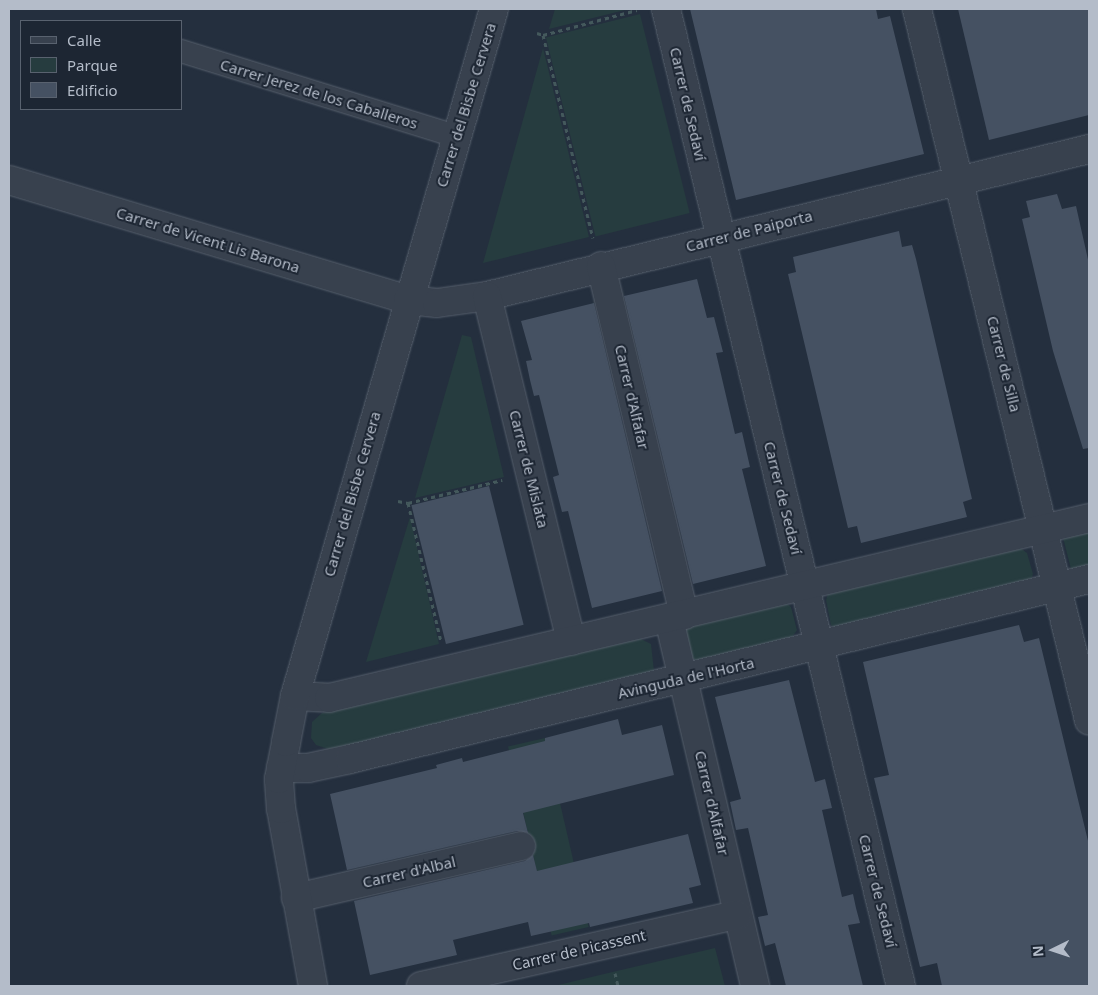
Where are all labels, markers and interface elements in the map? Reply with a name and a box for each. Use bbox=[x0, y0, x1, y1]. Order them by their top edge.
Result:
legend bbox=[20, 20, 182, 110]
street label: Carrer del Bisbe Cervera bbox=[432, 21, 500, 189]
text: Calle bbox=[67, 30, 101, 50]
street label: Carrer de Sedaví bbox=[666, 45, 710, 163]
text: Parque bbox=[67, 55, 117, 75]
street label: Carrer Jerez de los Caballeros bbox=[218, 55, 420, 133]
text: Edificio bbox=[67, 80, 118, 100]
street label: Carrer de Vicent Lis Barona bbox=[114, 203, 302, 277]
street label: Carrer de Paiporta bbox=[684, 207, 814, 255]
street label: Carrer de Silla bbox=[983, 314, 1025, 414]
street label: Carrer d'Alfafar bbox=[611, 343, 653, 451]
street label: Carrer de Mislata bbox=[506, 408, 552, 530]
street label: Carrer del Bisbe Cervera bbox=[320, 409, 384, 579]
street label: Carrer de Sedaví bbox=[760, 440, 806, 556]
street label: Avinguda de l'Horta bbox=[616, 654, 756, 702]
street label: Carrer d'Alfafar bbox=[691, 749, 733, 857]
street label: Carrer de Sedaví bbox=[855, 833, 901, 949]
street label: Carrer d'Albal bbox=[361, 853, 457, 891]
north arrow bbox=[1028, 925, 1078, 975]
street label: Carrer de Picassent bbox=[511, 926, 647, 974]
text: N bbox=[1028, 945, 1047, 957]

